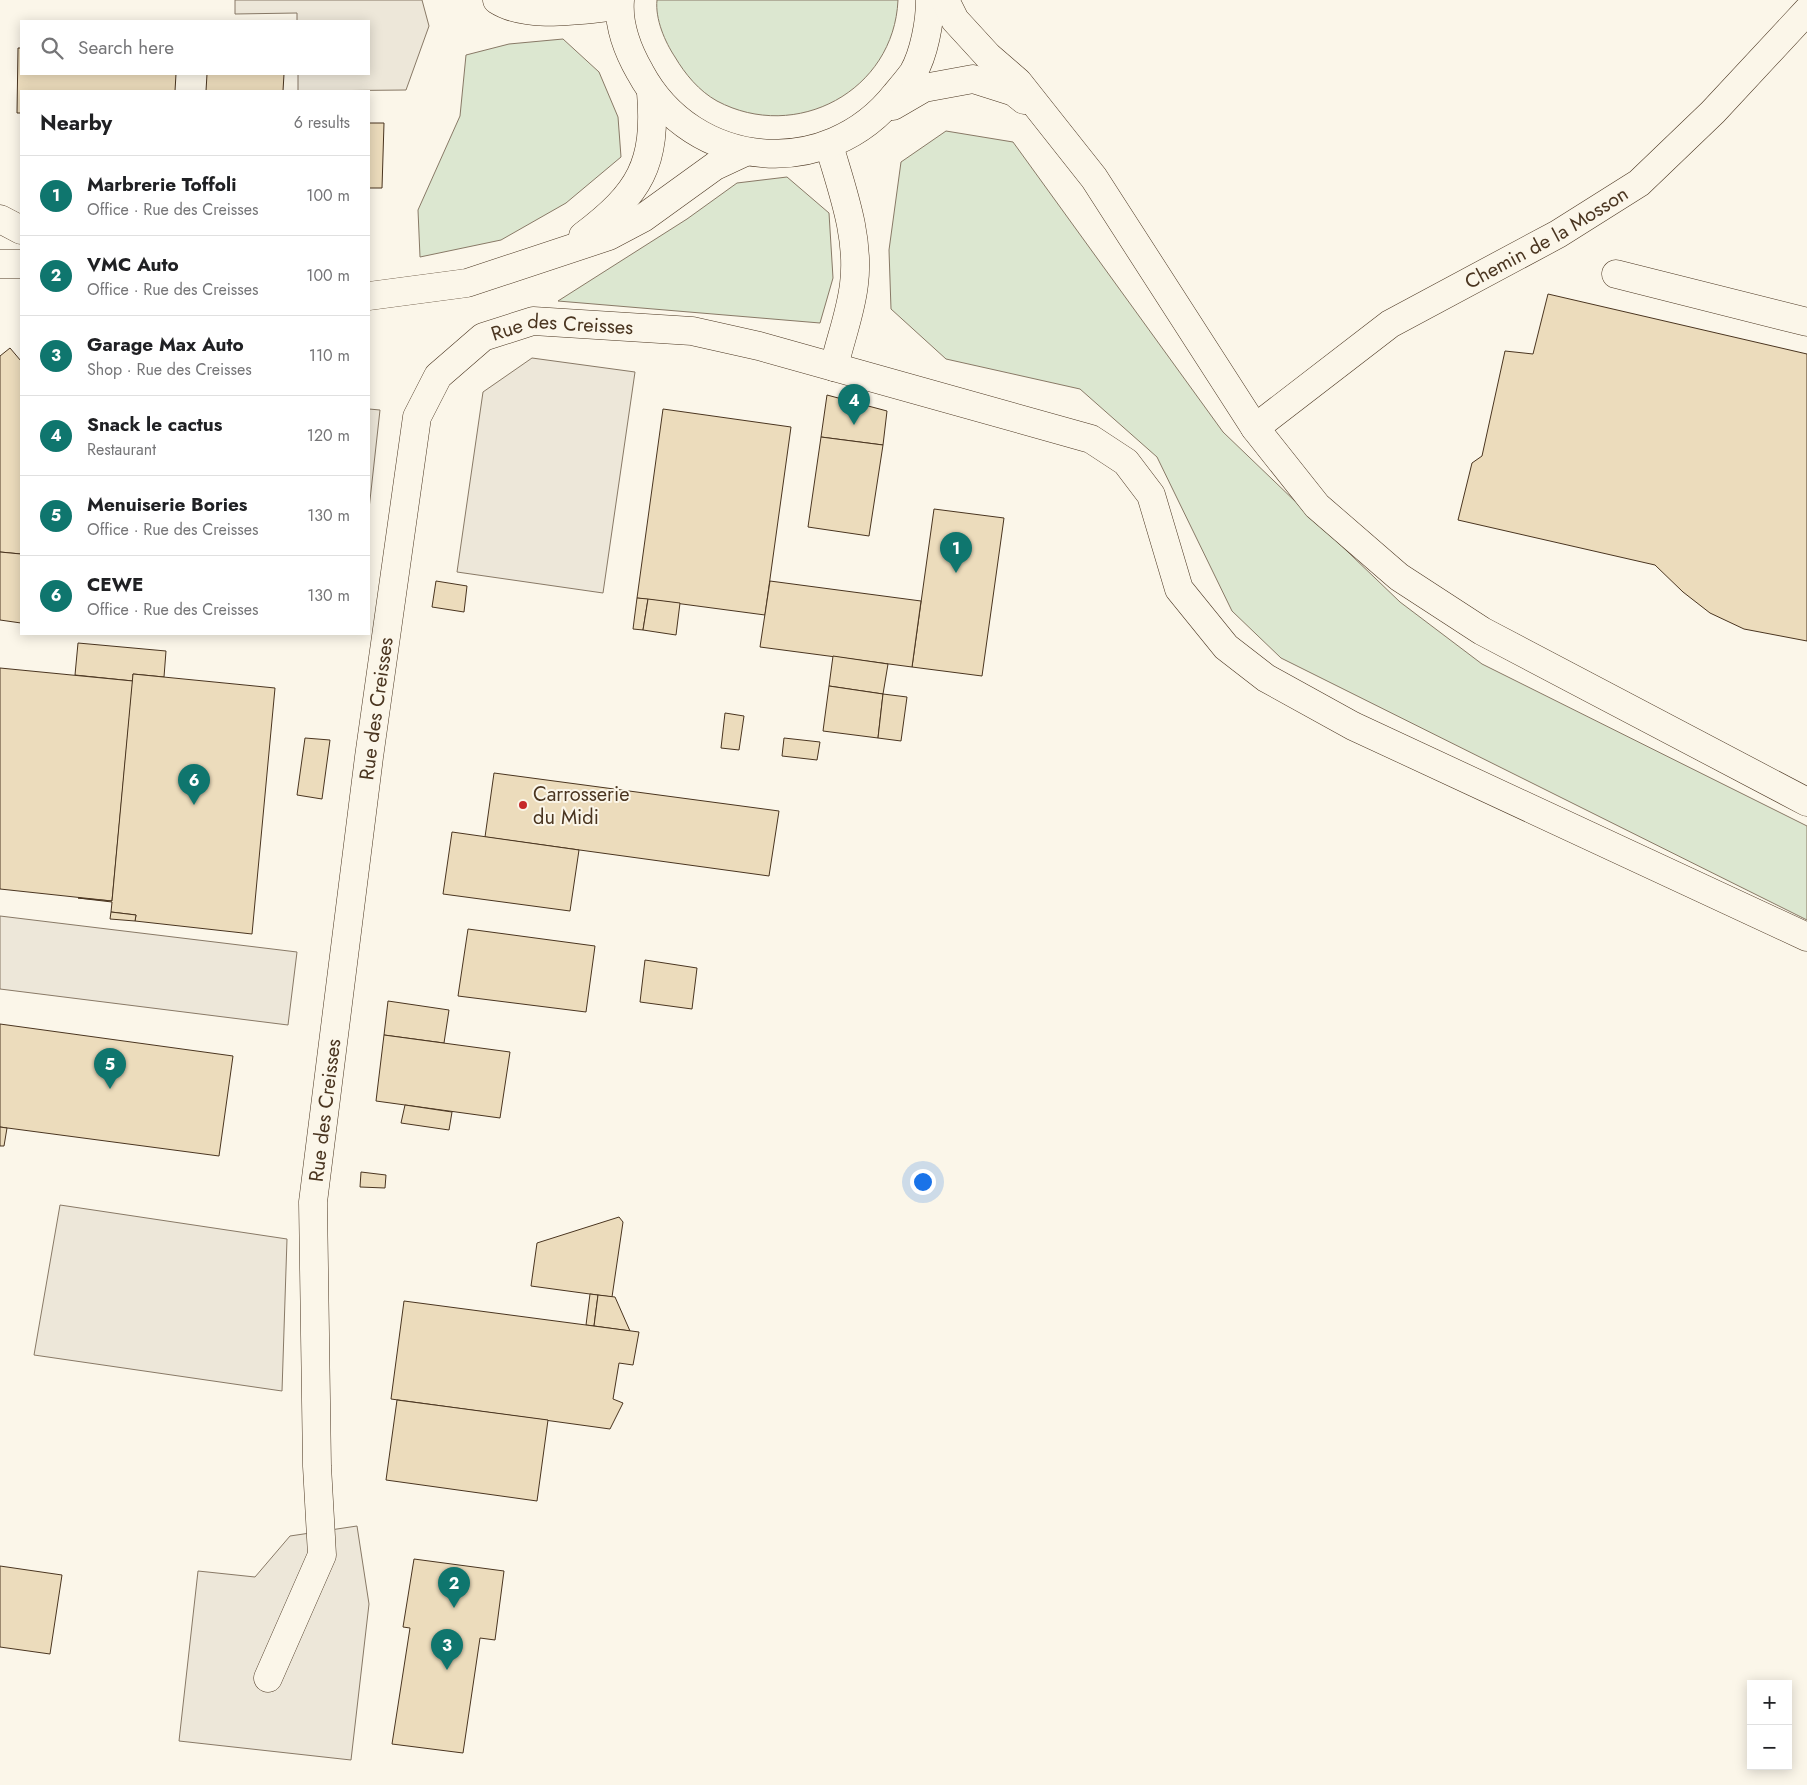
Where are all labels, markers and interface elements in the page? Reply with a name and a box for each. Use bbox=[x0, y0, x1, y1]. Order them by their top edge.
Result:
search box bbox=[20, 20, 370, 75]
icon: search bbox=[38, 34, 66, 62]
text: Search here bbox=[78, 34, 174, 61]
text: Nearby bbox=[40, 108, 112, 138]
text: 6 results bbox=[294, 111, 350, 134]
text: Marbrerie Toffoli bbox=[87, 171, 236, 198]
street label: Chemin de la Mosson bbox=[1460, 179, 1634, 296]
text: 1 bbox=[52, 184, 60, 207]
text: 100 m bbox=[306, 184, 350, 207]
text: Office · Rue des Creisses bbox=[87, 198, 258, 221]
text: VMC Auto bbox=[87, 251, 179, 278]
text: 2 bbox=[51, 264, 61, 287]
text: 100 m bbox=[306, 264, 350, 287]
text: Office · Rue des Creisses bbox=[87, 278, 258, 301]
street label: Rue des Creisses bbox=[487, 307, 634, 349]
text: Garage Max Auto bbox=[87, 331, 244, 358]
text: 3 bbox=[51, 344, 61, 367]
text: 110 m bbox=[309, 344, 350, 367]
text: Shop · Rue des Creisses bbox=[87, 358, 252, 381]
pin: 4 bbox=[838, 384, 870, 425]
text: Snack le cactus bbox=[87, 411, 222, 438]
text: 4 bbox=[50, 424, 62, 447]
text: 120 m bbox=[307, 424, 350, 447]
text: Restaurant bbox=[87, 438, 156, 461]
text: Menuiserie Bories bbox=[87, 491, 248, 518]
text: 5 bbox=[51, 504, 61, 527]
text: 130 m bbox=[307, 504, 350, 527]
text: Office · Rue des Creisses bbox=[87, 518, 258, 541]
pin: 1 bbox=[940, 532, 972, 573]
text: CEWE bbox=[87, 571, 143, 598]
text: 6 bbox=[51, 584, 61, 607]
text: 130 m bbox=[307, 584, 350, 607]
text: Office · Rue des Creisses bbox=[87, 598, 258, 621]
street label: Rue des Creisses bbox=[352, 635, 401, 782]
pin: 6 bbox=[178, 764, 210, 805]
place label: Carrosserie du Midi bbox=[533, 780, 629, 832]
marker: Carrosserie du Midi bbox=[517, 799, 529, 811]
street label: Rue des Creisses bbox=[302, 1037, 348, 1184]
pin: 5 bbox=[94, 1048, 126, 1089]
your location bbox=[910, 1169, 936, 1195]
pin: 2 bbox=[438, 1567, 470, 1608]
pin: 3 bbox=[431, 1629, 463, 1670]
map controls bbox=[1747, 1680, 1792, 1770]
button: + bbox=[1747, 1680, 1792, 1725]
button: − bbox=[1747, 1725, 1792, 1770]

